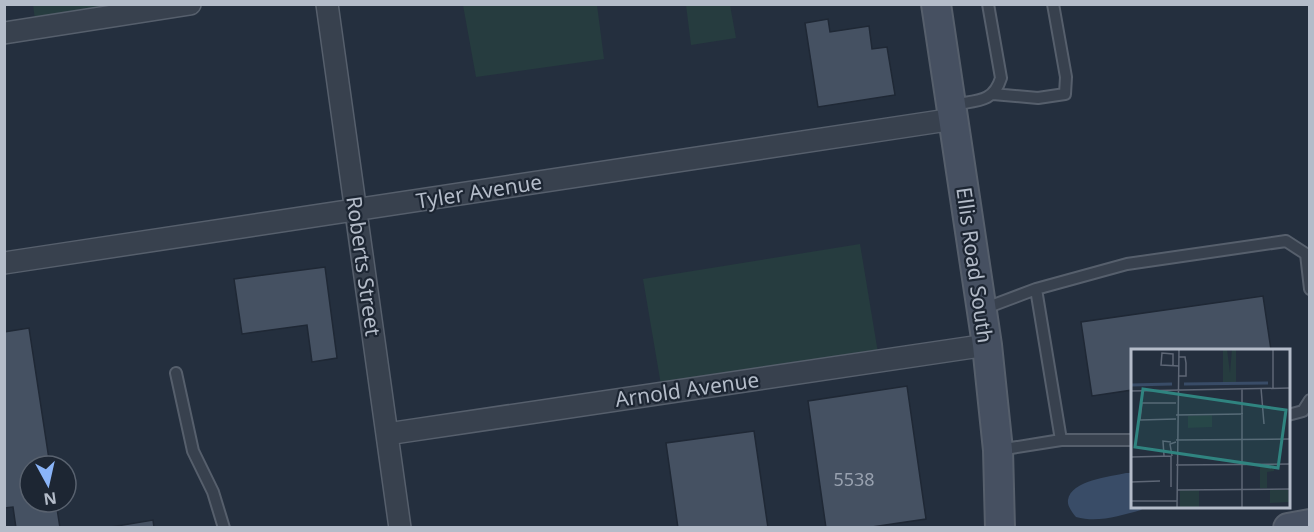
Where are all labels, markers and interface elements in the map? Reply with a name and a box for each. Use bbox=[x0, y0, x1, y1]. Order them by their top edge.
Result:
street label: Tyler Avenue bbox=[414, 167, 544, 215]
street label: Ellis Road South bbox=[950, 185, 1000, 345]
street label: Roberts Street bbox=[340, 194, 388, 338]
inset map bbox=[1131, 349, 1290, 508]
street label: Arnold Avenue bbox=[613, 365, 761, 413]
north arrow bbox=[18, 454, 78, 514]
house number: 5538 bbox=[833, 467, 875, 491]
text: N bbox=[42, 487, 58, 511]

